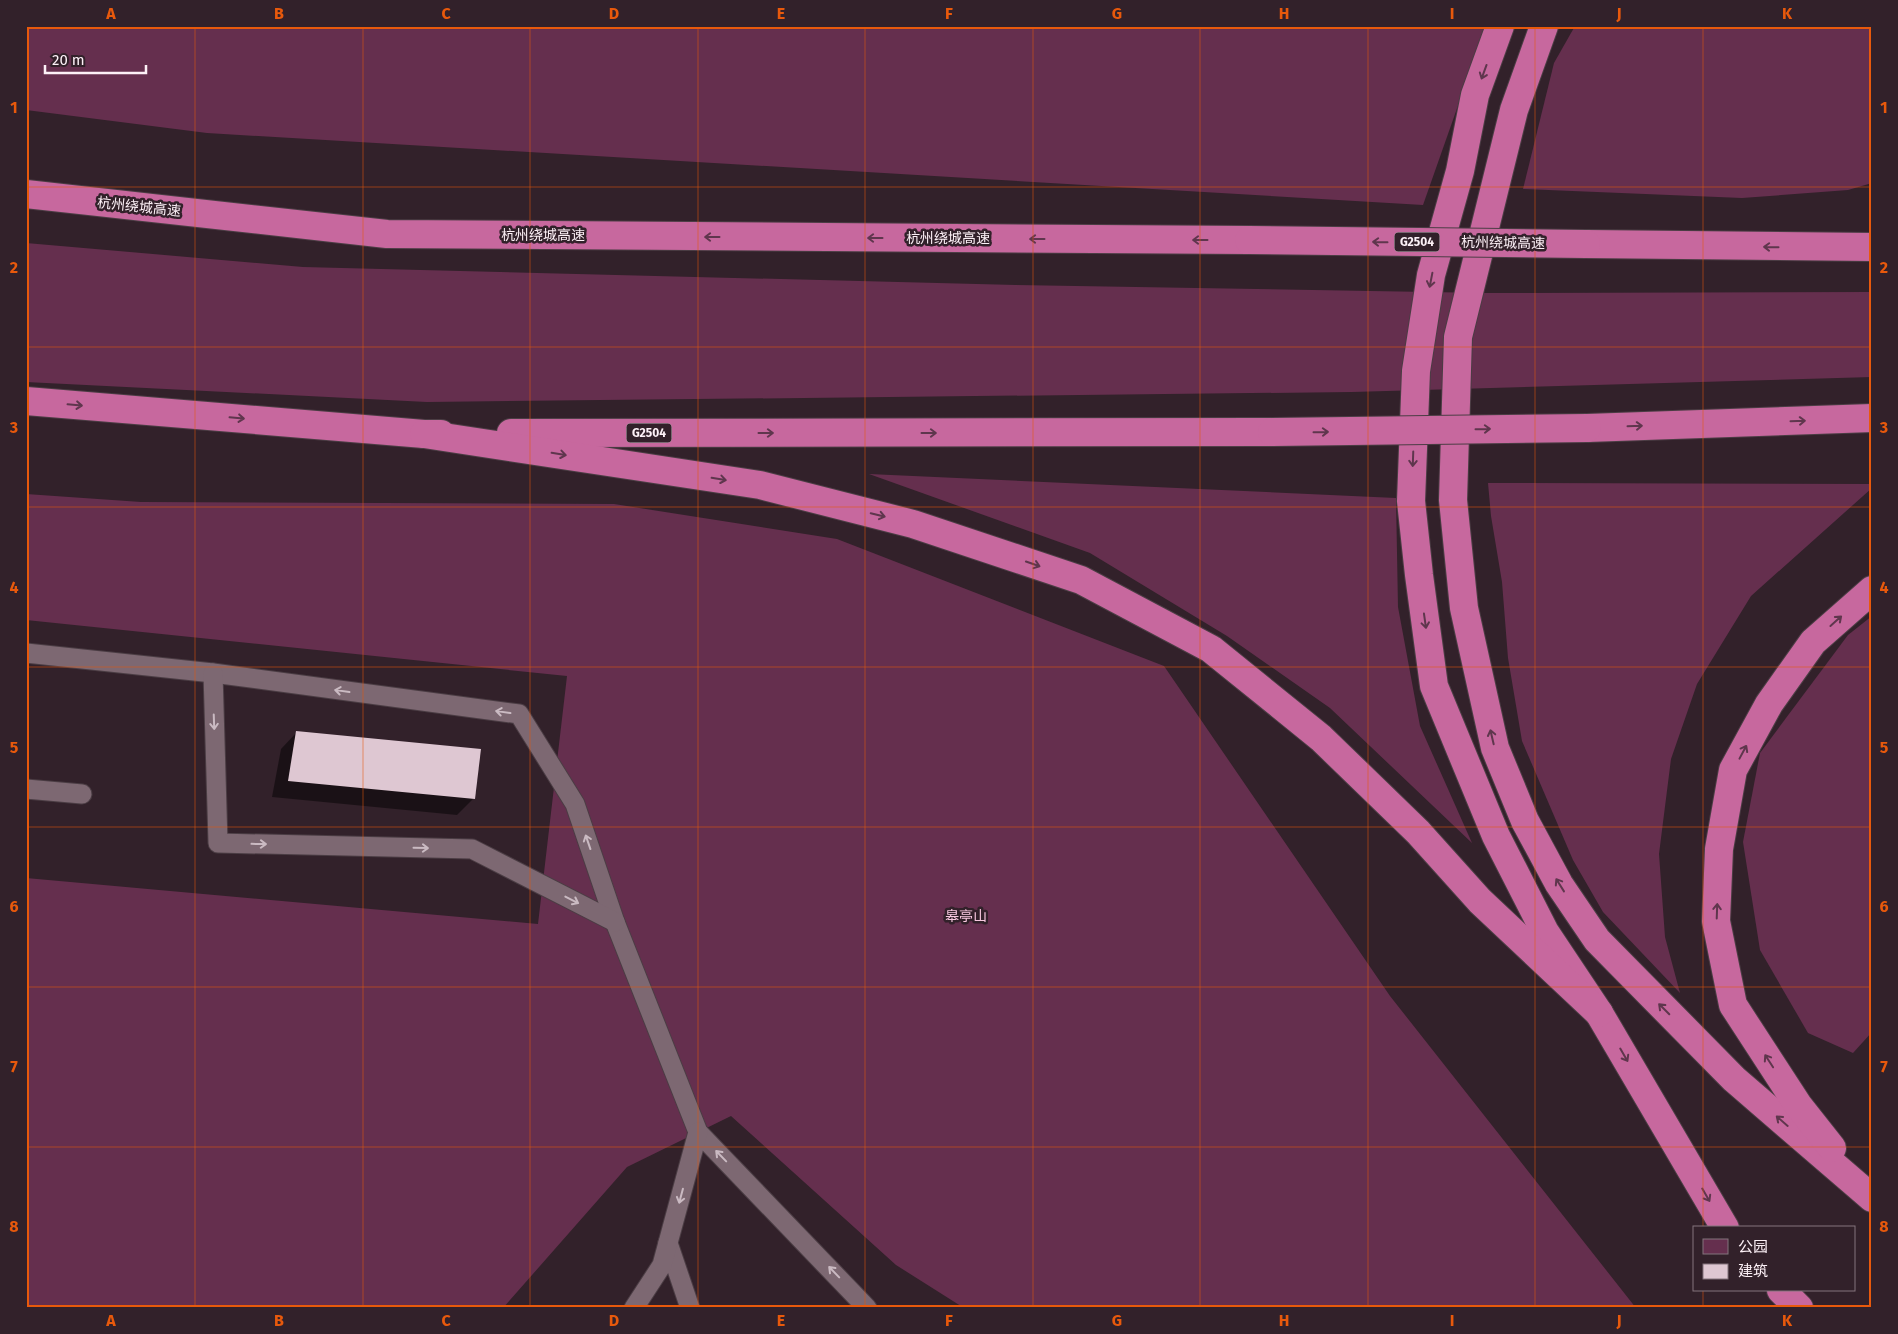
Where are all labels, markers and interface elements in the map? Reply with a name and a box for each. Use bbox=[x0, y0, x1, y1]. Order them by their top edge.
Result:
text: A bbox=[105, 4, 116, 23]
text: B bbox=[274, 4, 284, 23]
text: C bbox=[441, 4, 451, 23]
text: D bbox=[609, 4, 619, 23]
text: E bbox=[777, 4, 785, 23]
text: F bbox=[945, 4, 953, 23]
text: G bbox=[1112, 4, 1122, 23]
text: H bbox=[1279, 4, 1289, 23]
text: I bbox=[1450, 4, 1454, 23]
text: J bbox=[1615, 4, 1622, 23]
text: K bbox=[1782, 4, 1793, 23]
scale bar bbox=[45, 42, 146, 74]
text: 20 m bbox=[52, 51, 85, 69]
one-way arrow bbox=[1479, 64, 1488, 79]
text: 1 bbox=[10, 98, 18, 117]
text: 1 bbox=[1880, 98, 1888, 117]
street label: 杭州绕城高速 bbox=[96, 194, 182, 220]
street label: 杭州绕城高速 bbox=[501, 227, 585, 244]
street label: 杭州绕城高速 bbox=[906, 230, 990, 247]
one-way arrow bbox=[705, 232, 721, 242]
road number: G2504 bbox=[1394, 232, 1440, 252]
one-way arrow bbox=[867, 233, 884, 243]
one-way arrow bbox=[1030, 234, 1046, 244]
street label: 杭州绕城高速 bbox=[1461, 234, 1545, 252]
one-way arrow bbox=[1192, 235, 1208, 245]
one-way arrow bbox=[1372, 237, 1388, 247]
one-way arrow bbox=[1763, 242, 1779, 252]
text: 2 bbox=[10, 258, 18, 277]
text: 2 bbox=[1880, 258, 1888, 277]
one-way arrow bbox=[1425, 272, 1435, 288]
one-way arrow bbox=[67, 400, 83, 410]
one-way arrow bbox=[229, 414, 245, 423]
one-way arrow bbox=[1789, 416, 1805, 425]
text: 3 bbox=[9, 418, 18, 437]
text: 3 bbox=[1879, 418, 1888, 437]
one-way arrow bbox=[1626, 421, 1643, 431]
road number: G2504 bbox=[626, 423, 672, 442]
one-way arrow bbox=[1475, 424, 1491, 434]
one-way arrow bbox=[1313, 427, 1329, 436]
one-way arrow bbox=[758, 428, 774, 438]
one-way arrow bbox=[920, 428, 936, 438]
one-way arrow bbox=[550, 450, 566, 460]
one-way arrow bbox=[1408, 450, 1418, 467]
one-way arrow bbox=[711, 474, 727, 484]
one-way arrow bbox=[869, 511, 885, 520]
one-way arrow bbox=[1024, 559, 1040, 569]
text: 4 bbox=[9, 578, 19, 597]
text: 4 bbox=[1879, 578, 1889, 597]
one-way arrow bbox=[1420, 612, 1430, 628]
one-way arrow bbox=[1830, 615, 1843, 626]
one-way arrow bbox=[334, 685, 350, 695]
one-way arrow bbox=[495, 707, 511, 717]
one-way arrow bbox=[209, 714, 219, 730]
one-way arrow bbox=[1487, 730, 1496, 746]
text: 5 bbox=[10, 738, 19, 757]
text: 5 bbox=[1880, 738, 1889, 757]
one-way arrow bbox=[1739, 745, 1748, 760]
one-way arrow bbox=[583, 835, 592, 851]
one-way arrow bbox=[250, 839, 267, 849]
one-way arrow bbox=[413, 843, 429, 853]
one-way arrow bbox=[1554, 878, 1564, 892]
one-way arrow bbox=[564, 895, 579, 905]
text: 6 bbox=[9, 897, 19, 916]
text: 6 bbox=[1879, 897, 1889, 916]
one-way arrow bbox=[1712, 903, 1722, 920]
park label: 皋亭山 bbox=[945, 908, 987, 925]
one-way arrow bbox=[1657, 1003, 1670, 1015]
one-way arrow bbox=[1619, 1048, 1629, 1063]
one-way arrow bbox=[1764, 1054, 1774, 1068]
text: 7 bbox=[10, 1057, 18, 1076]
text: 7 bbox=[1880, 1057, 1888, 1076]
one-way arrow bbox=[1775, 1115, 1788, 1126]
one-way arrow bbox=[715, 1149, 727, 1162]
one-way arrow bbox=[675, 1187, 685, 1203]
one-way arrow bbox=[1702, 1188, 1712, 1202]
text: 8 bbox=[9, 1217, 19, 1236]
text: 8 bbox=[1879, 1217, 1889, 1236]
legend bbox=[1693, 1226, 1856, 1292]
text: 公园 bbox=[1738, 1238, 1768, 1256]
text: 建筑 bbox=[1738, 1262, 1768, 1280]
one-way arrow bbox=[828, 1266, 840, 1278]
text: A bbox=[105, 1311, 116, 1330]
text: B bbox=[274, 1311, 284, 1330]
text: C bbox=[441, 1311, 451, 1330]
text: D bbox=[609, 1311, 619, 1330]
text: E bbox=[777, 1311, 785, 1330]
text: F bbox=[945, 1311, 953, 1330]
text: G bbox=[1112, 1311, 1122, 1330]
text: H bbox=[1279, 1311, 1289, 1330]
text: I bbox=[1450, 1311, 1454, 1330]
text: J bbox=[1615, 1311, 1622, 1330]
text: K bbox=[1782, 1311, 1793, 1330]

